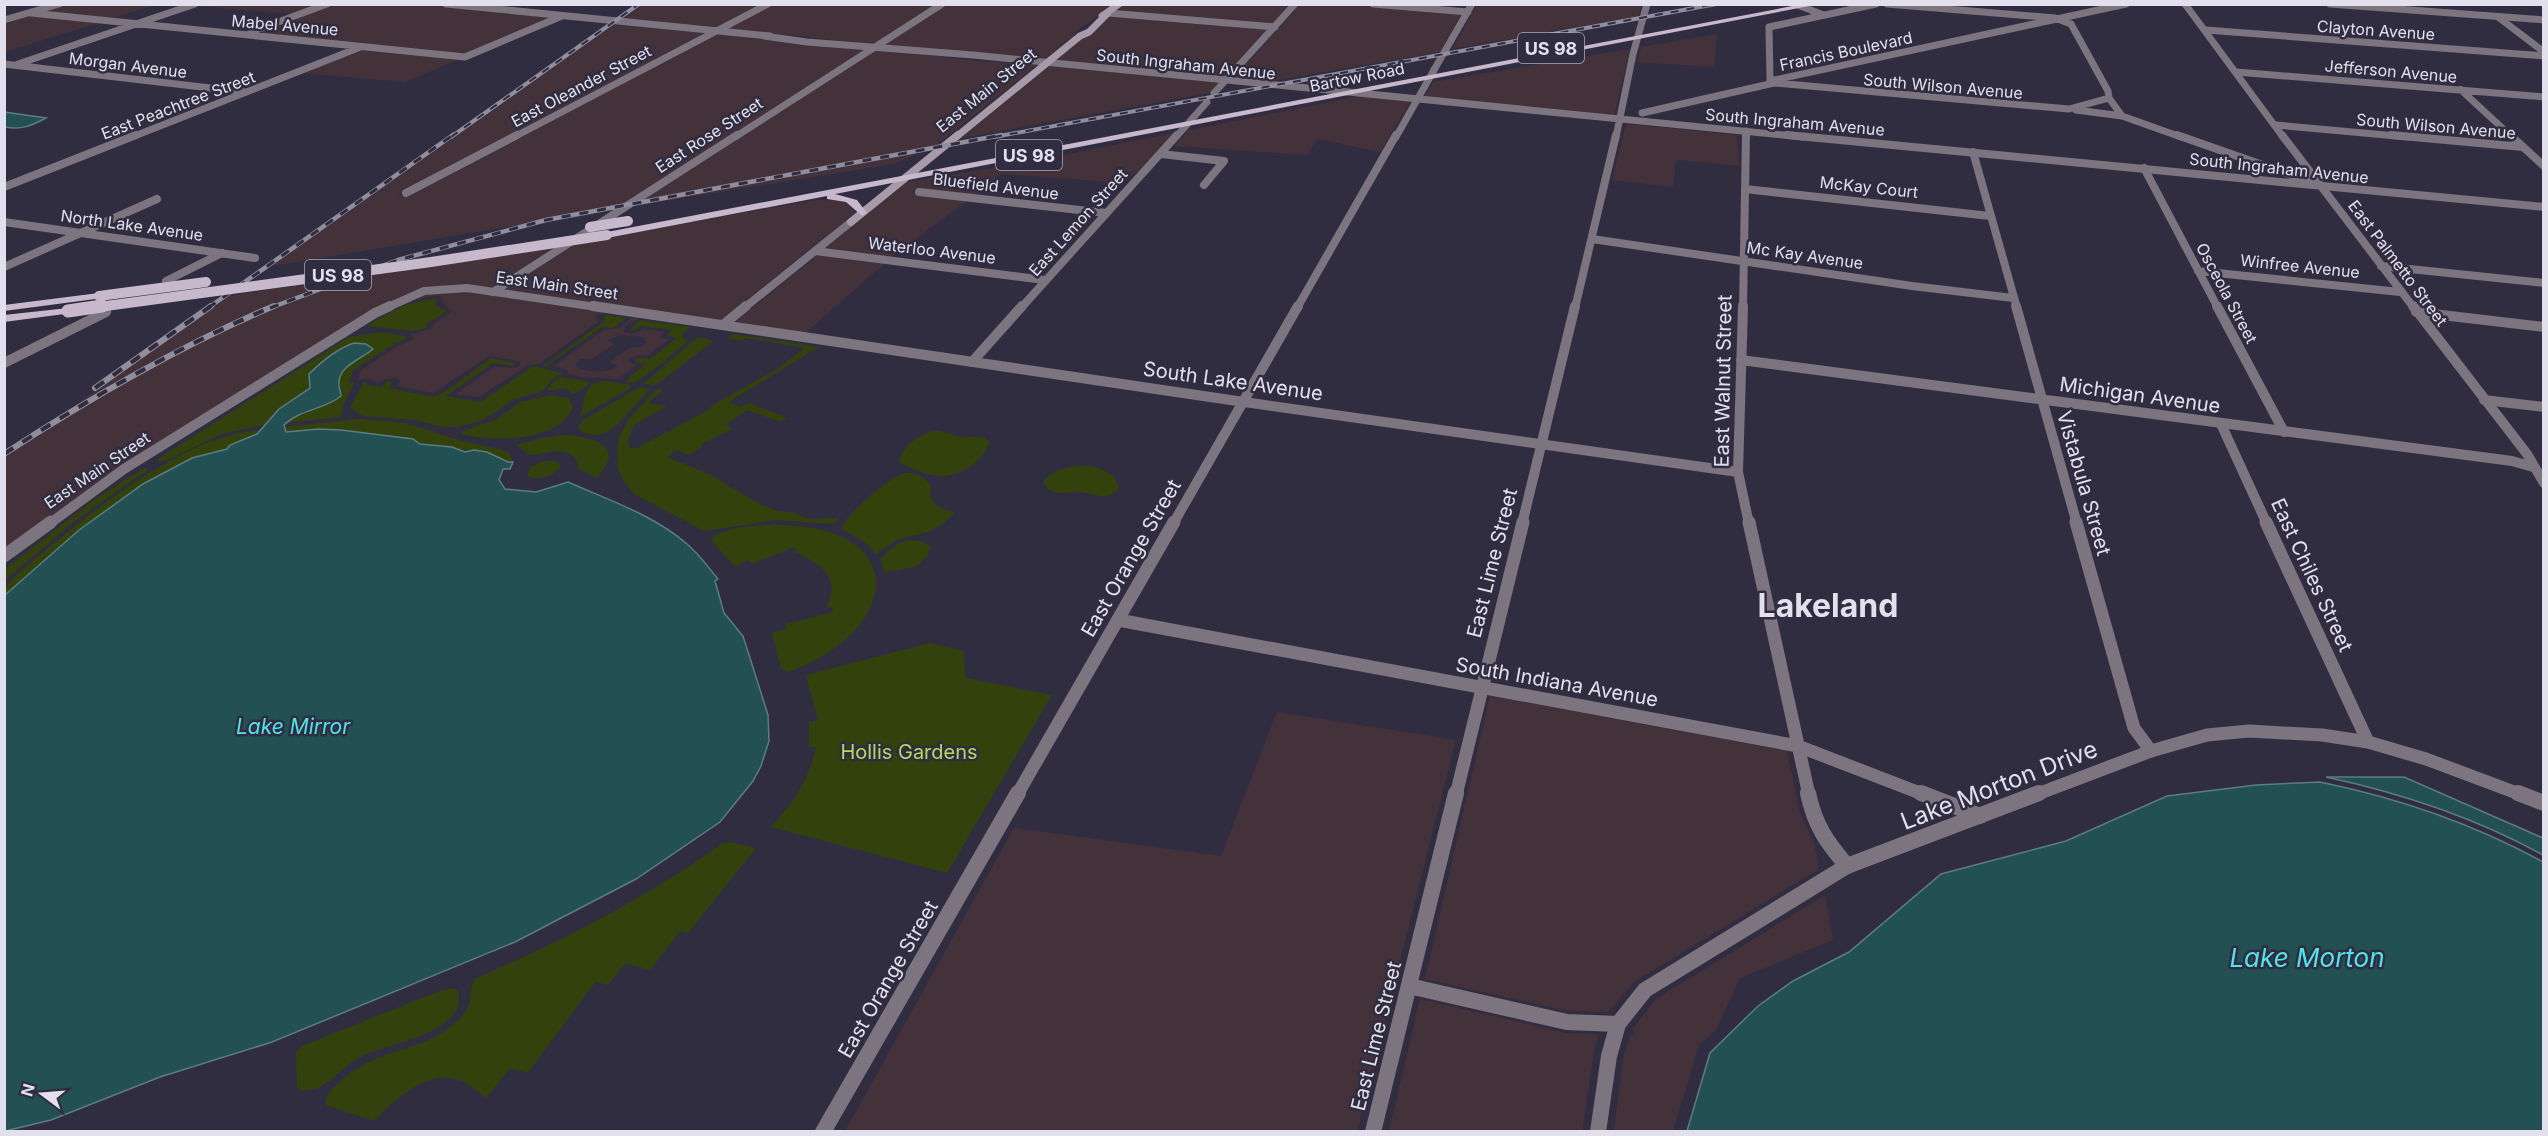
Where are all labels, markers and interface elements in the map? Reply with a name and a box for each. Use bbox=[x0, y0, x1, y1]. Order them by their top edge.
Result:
street label: Mabel Avenue bbox=[231, 10, 339, 40]
street label: Clayton Avenue bbox=[2316, 16, 2436, 44]
street label: Francis Boulevard bbox=[1778, 27, 1914, 75]
road number: US 98 bbox=[1518, 33, 1584, 63]
street label: East Oleander Street bbox=[508, 41, 654, 131]
street label: East Main Street bbox=[932, 43, 1040, 137]
street label: South Ingraham Avenue bbox=[1095, 45, 1277, 83]
street label: Morgan Avenue bbox=[68, 48, 188, 82]
street label: Jefferson Avenue bbox=[2324, 55, 2458, 87]
street label: Bartow Road bbox=[1308, 58, 1406, 96]
street label: East Peachtree Street bbox=[98, 66, 258, 144]
street label: South Wilson Avenue bbox=[1862, 69, 2024, 103]
street label: East Rose Street bbox=[652, 93, 766, 177]
street label: South Ingraham Avenue bbox=[1704, 104, 1886, 140]
street label: South Wilson Avenue bbox=[2355, 109, 2517, 143]
road number: US 98 bbox=[996, 140, 1062, 170]
street label: South Ingraham Avenue bbox=[2188, 149, 2370, 187]
street label: East Lemon Street bbox=[1024, 164, 1132, 280]
street label: Bluefield Avenue bbox=[932, 168, 1060, 204]
street label: McKay Court bbox=[1819, 172, 1919, 202]
street label: East Palmetto Street bbox=[2344, 196, 2452, 330]
street label: North Lake Avenue bbox=[60, 205, 204, 245]
street label: Waterloo Avenue bbox=[867, 232, 997, 268]
street label: Mc Kay Avenue bbox=[1746, 237, 1864, 273]
street label: Osceola Street bbox=[2192, 239, 2262, 347]
street label: Winfree Avenue bbox=[2239, 250, 2361, 282]
road number: US 98 bbox=[305, 260, 371, 290]
street label: East Main Street bbox=[495, 267, 619, 303]
street label: East Walnut Street bbox=[1709, 294, 1737, 468]
street label: South Lake Avenue bbox=[1142, 357, 1324, 405]
street label: Michigan Avenue bbox=[2058, 372, 2222, 418]
street label: Vistabula Street bbox=[2052, 408, 2116, 558]
street label: East Main Street bbox=[40, 427, 154, 513]
street label: East Orange Street bbox=[1076, 475, 1186, 641]
street label: East Lime Street bbox=[1462, 485, 1522, 640]
street label: East Chiles Street bbox=[2266, 495, 2358, 656]
district label: Lakeland bbox=[1758, 586, 1898, 625]
street label: South Indiana Avenue bbox=[1454, 652, 1660, 712]
water label: Lake Mirror bbox=[236, 714, 351, 739]
street label: Lake Morton Drive bbox=[1897, 734, 2101, 836]
park label: Hollis Gardens bbox=[840, 740, 978, 764]
street label: East Orange Street bbox=[833, 896, 943, 1062]
water label: Lake Morton bbox=[2229, 942, 2385, 973]
street label: East Lime Street bbox=[1346, 958, 1406, 1113]
north arrow bbox=[12, 1064, 72, 1124]
text: N bbox=[16, 1081, 39, 1098]

